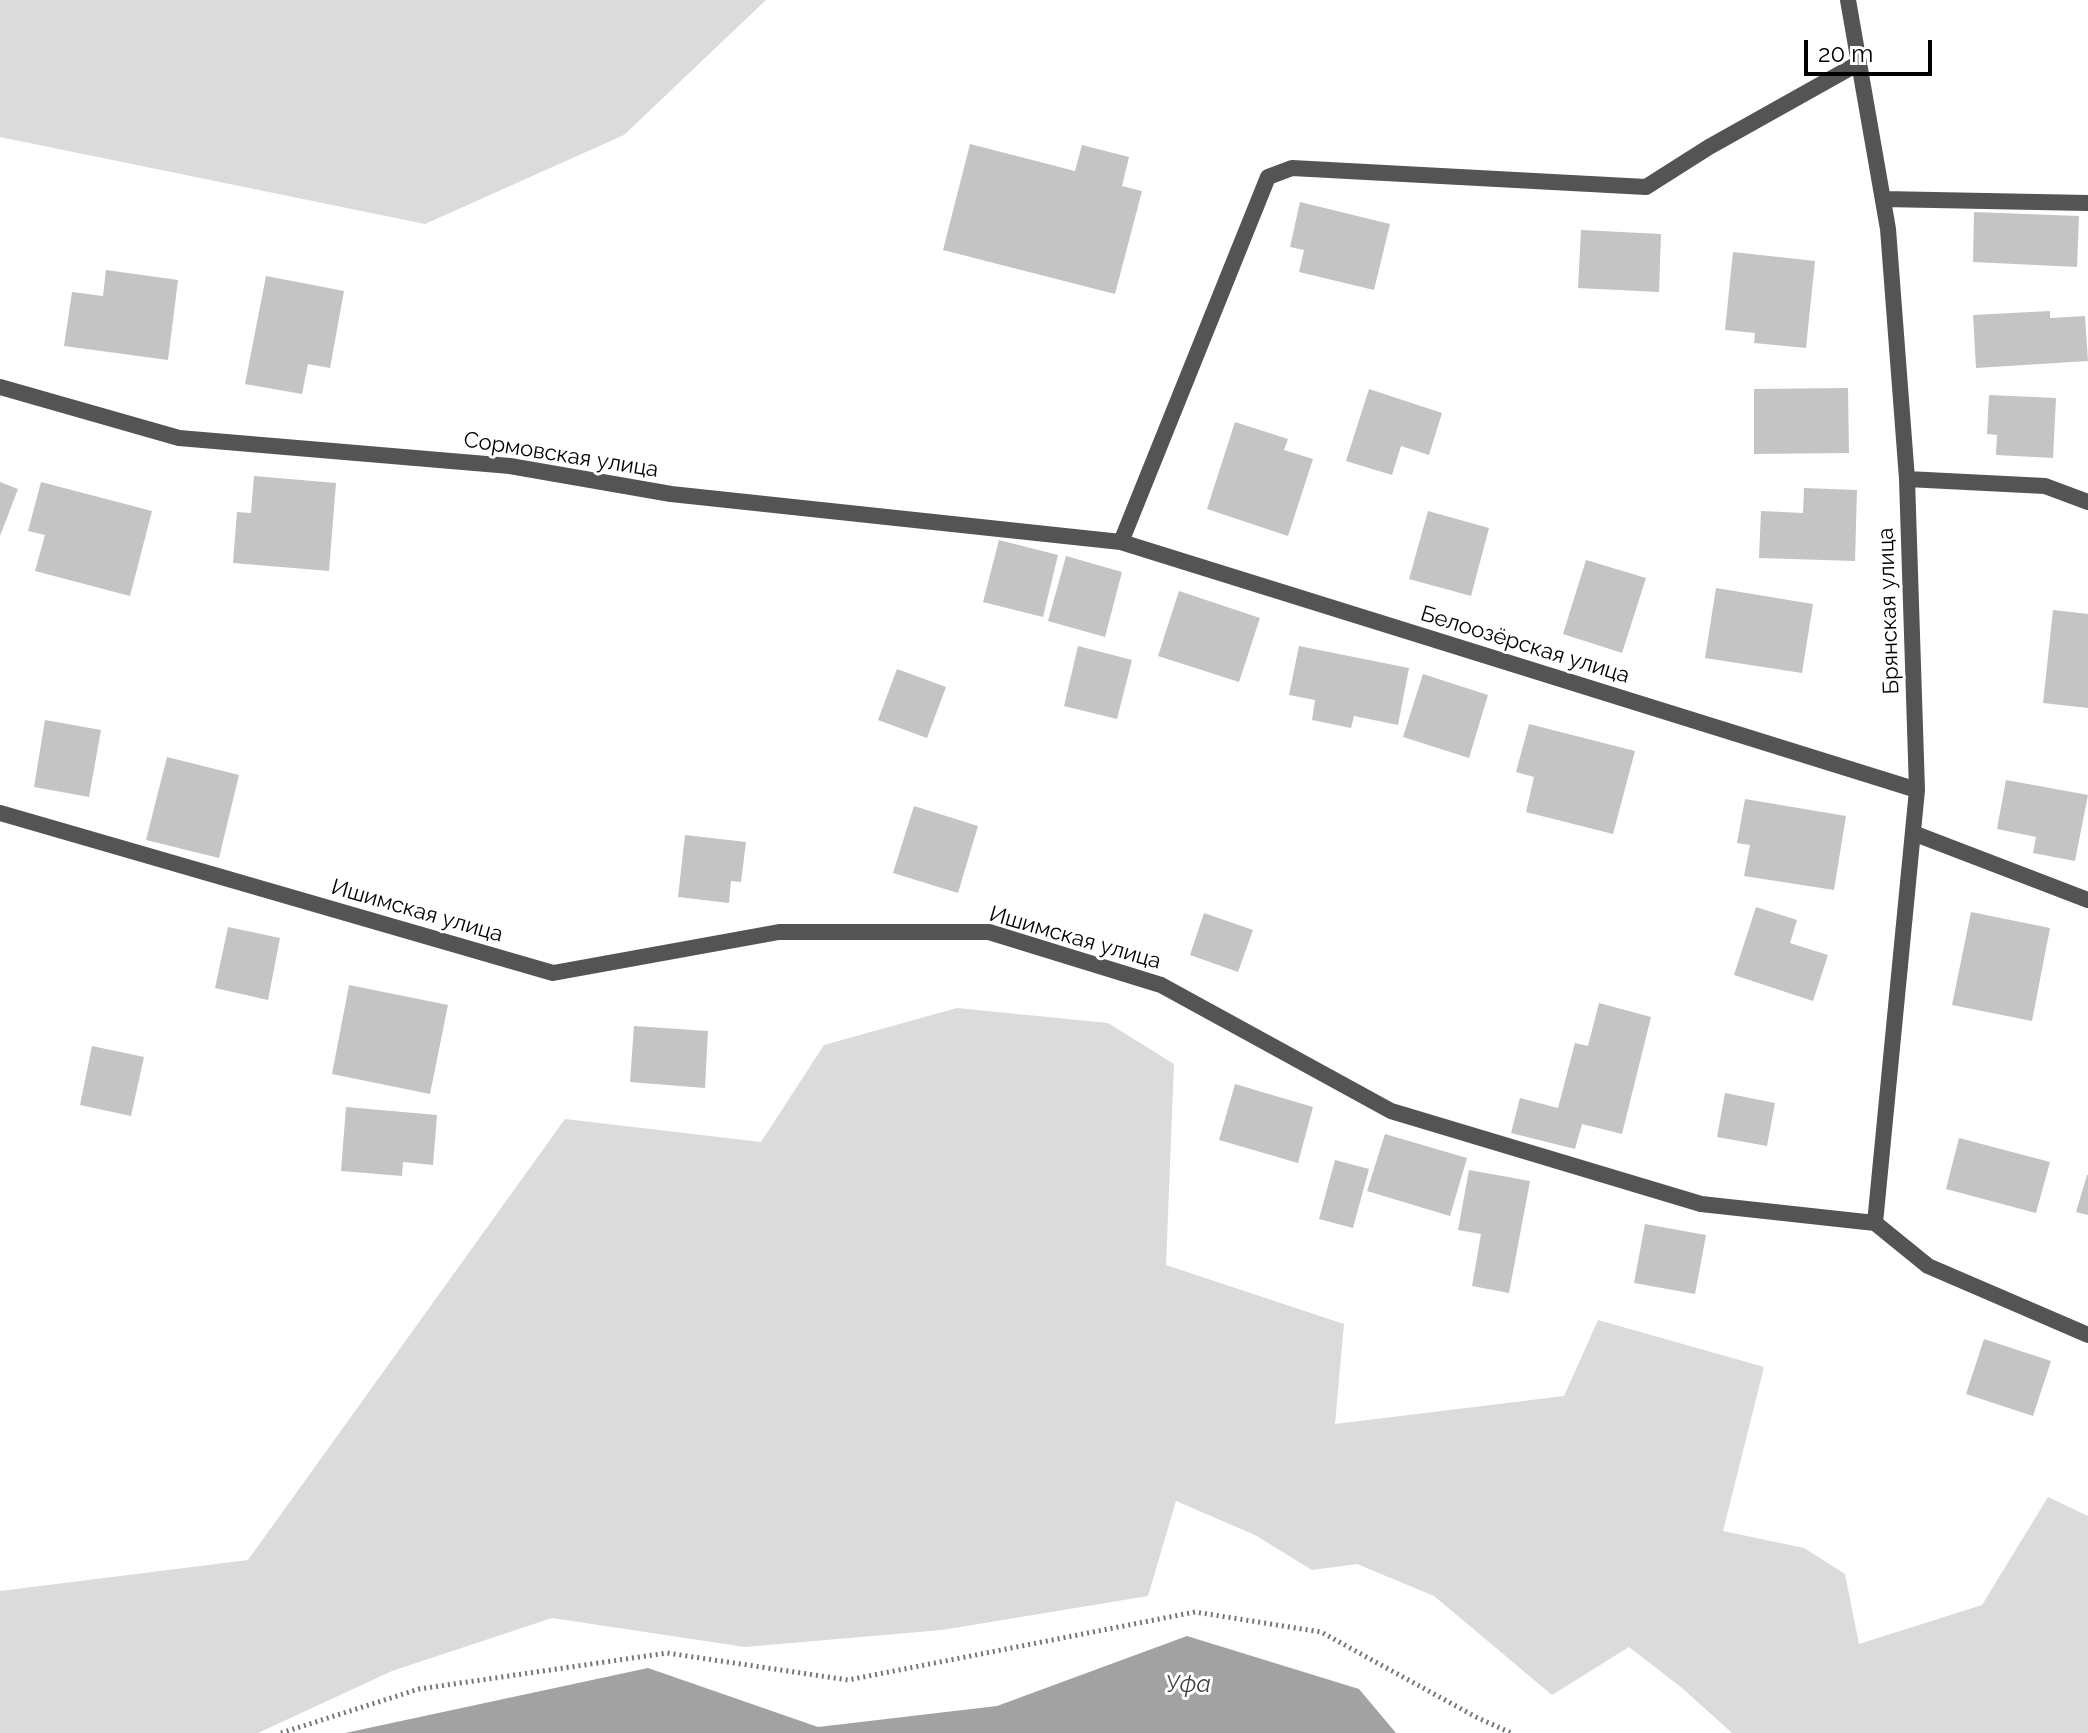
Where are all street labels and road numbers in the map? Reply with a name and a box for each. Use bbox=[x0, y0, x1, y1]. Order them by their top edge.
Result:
street label: Сормовская улица bbox=[462, 427, 660, 483]
street label: Брянская улица bbox=[1873, 527, 1905, 695]
street label: Белоозёрская улица bbox=[1417, 601, 1633, 689]
street label: Ишимская улица bbox=[328, 874, 506, 948]
street label: Ишимская улица bbox=[986, 901, 1164, 975]

